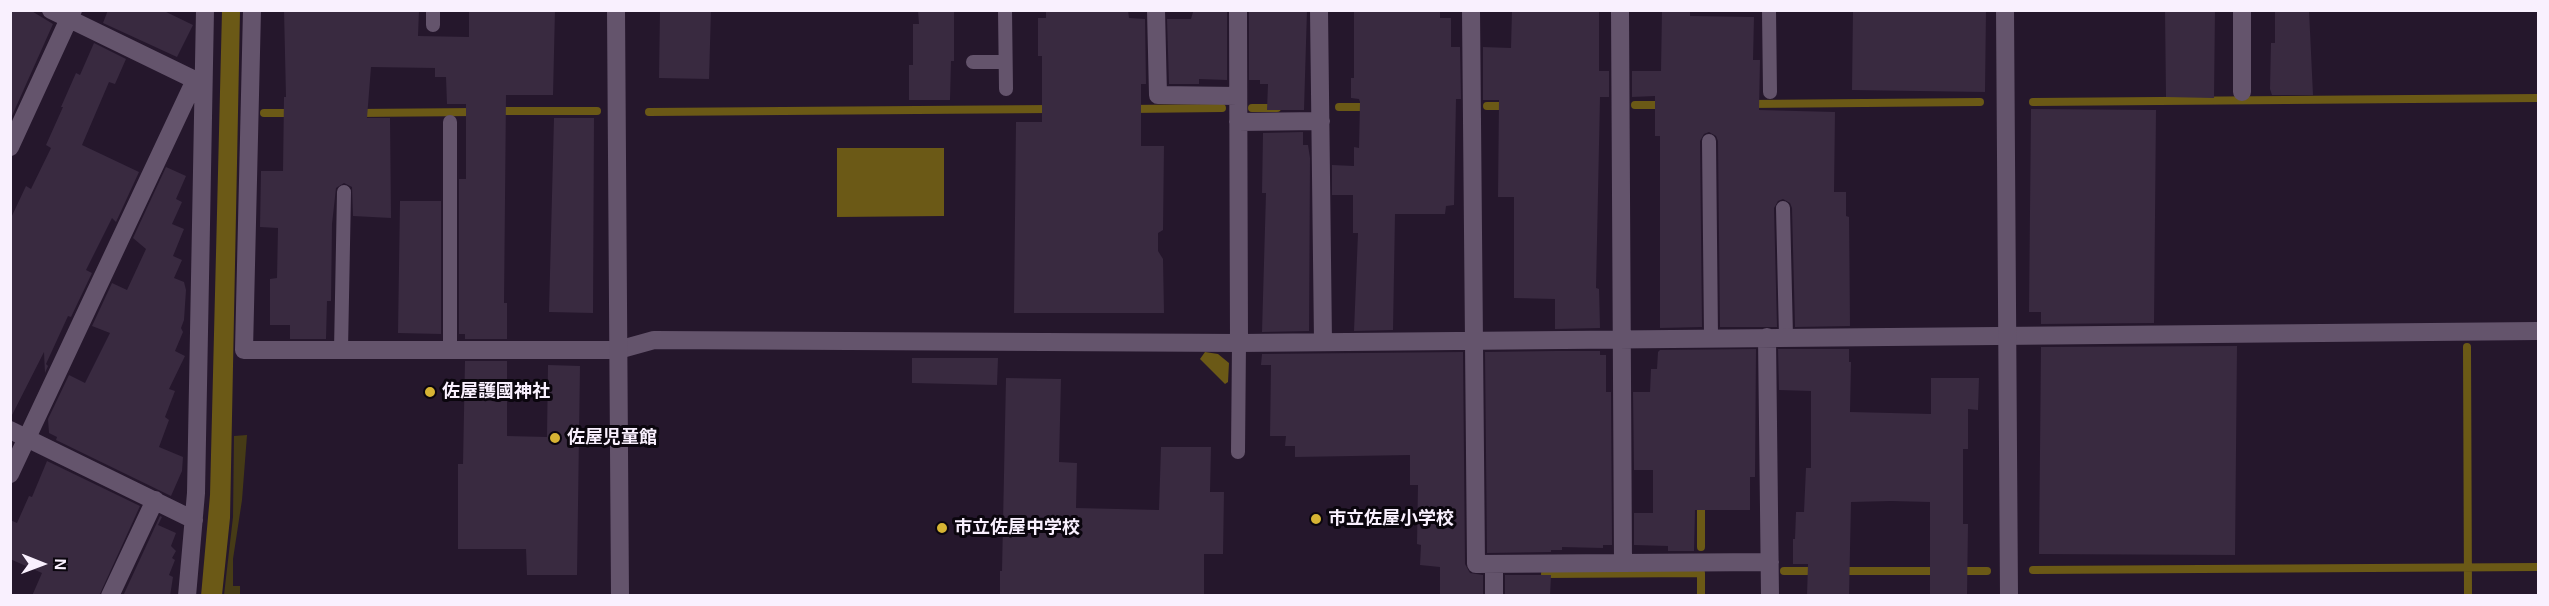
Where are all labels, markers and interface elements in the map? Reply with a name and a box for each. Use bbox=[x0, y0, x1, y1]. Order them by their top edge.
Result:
place label: 佐屋護國神社 bbox=[442, 381, 550, 403]
marker: 佐屋護國神社 bbox=[423, 385, 437, 399]
place label: 佐屋児童館 bbox=[567, 427, 657, 449]
marker: 佐屋児童館 bbox=[548, 431, 562, 445]
place label: 市立佐屋小学校 bbox=[1328, 508, 1454, 530]
marker: 市立佐屋小学校 bbox=[1309, 512, 1323, 526]
place label: 市立佐屋中学校 bbox=[954, 517, 1080, 539]
marker: 市立佐屋中学校 bbox=[935, 521, 949, 535]
north arrow bbox=[12, 534, 72, 594]
text: N bbox=[52, 558, 69, 570]

